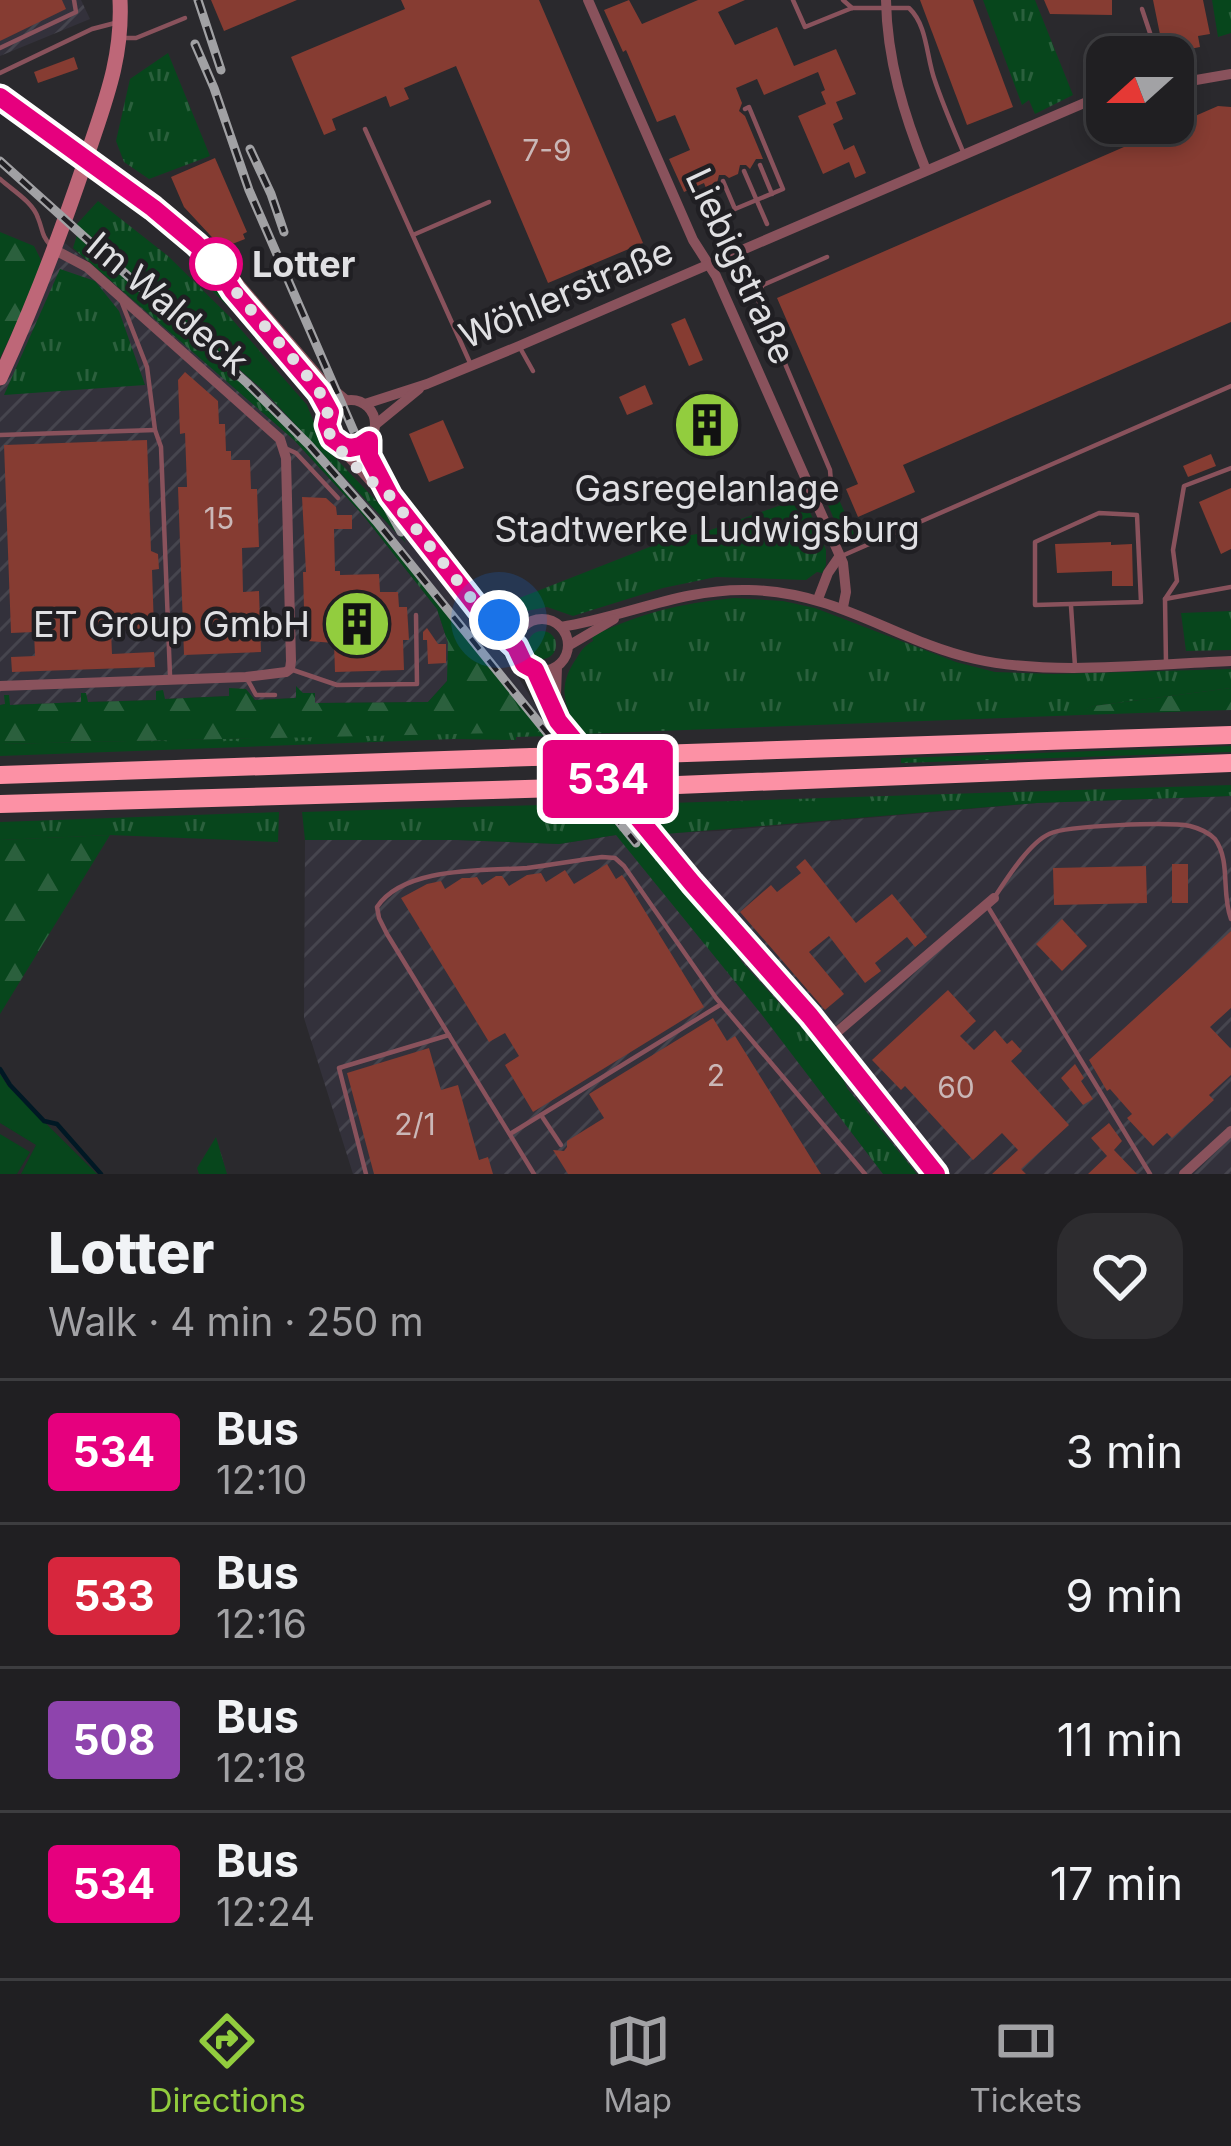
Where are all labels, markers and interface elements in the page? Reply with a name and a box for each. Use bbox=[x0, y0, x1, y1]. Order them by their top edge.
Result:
north arrow bbox=[1086, 36, 1194, 144]
map controls bbox=[1086, 36, 1194, 144]
house number: 7-9 bbox=[522, 132, 572, 168]
street label: Liebigstraße bbox=[677, 161, 805, 371]
street label: Im Waldeck bbox=[78, 223, 258, 383]
street label: Wöhlerstraße bbox=[453, 228, 679, 358]
marker: Lotter bbox=[191, 239, 241, 289]
place label: Lotter bbox=[252, 242, 355, 286]
building icon: Gasregelanlage Stadtwerke Ludwigsburg bbox=[672, 390, 742, 460]
place label: Gasregelanlage Stadtwerke Ludwigsburg bbox=[494, 466, 920, 551]
house number: 15 bbox=[204, 500, 234, 536]
building icon: ET Group GmbH bbox=[322, 589, 392, 659]
your location bbox=[469, 590, 529, 650]
place label: ET Group GmbH bbox=[33, 602, 310, 646]
line badge: 534 bbox=[539, 740, 677, 818]
text: 534 bbox=[567, 753, 649, 804]
house number: 2 bbox=[707, 1057, 725, 1093]
house number: 60 bbox=[937, 1069, 975, 1105]
house number: 2/1 bbox=[394, 1106, 436, 1142]
button: heart bbox=[1057, 1213, 1183, 1339]
text: Lotter bbox=[48, 1218, 214, 1287]
text: Walk · 4 min · 250 m bbox=[48, 1298, 424, 1345]
text: Bus bbox=[216, 1401, 299, 1456]
text: 3 min bbox=[1066, 1424, 1183, 1479]
text: 534 bbox=[73, 1426, 155, 1477]
text: 12:10 bbox=[216, 1456, 307, 1503]
text: Bus bbox=[216, 1545, 299, 1600]
text: 9 min bbox=[1066, 1568, 1183, 1623]
text: 533 bbox=[73, 1570, 155, 1621]
text: 12:16 bbox=[216, 1600, 307, 1647]
text: Bus bbox=[216, 1689, 299, 1744]
text: 11 min bbox=[1057, 1712, 1183, 1767]
text: 508 bbox=[73, 1714, 155, 1765]
text: 12:18 bbox=[216, 1744, 307, 1791]
text: Bus bbox=[216, 1833, 299, 1888]
text: 17 min bbox=[1050, 1856, 1183, 1911]
text: 534 bbox=[73, 1858, 155, 1909]
text: 12:24 bbox=[216, 1888, 315, 1935]
tab: Directions bbox=[149, 2008, 306, 2120]
tab: Map bbox=[604, 2008, 672, 2120]
tab: Tickets bbox=[970, 2008, 1082, 2120]

